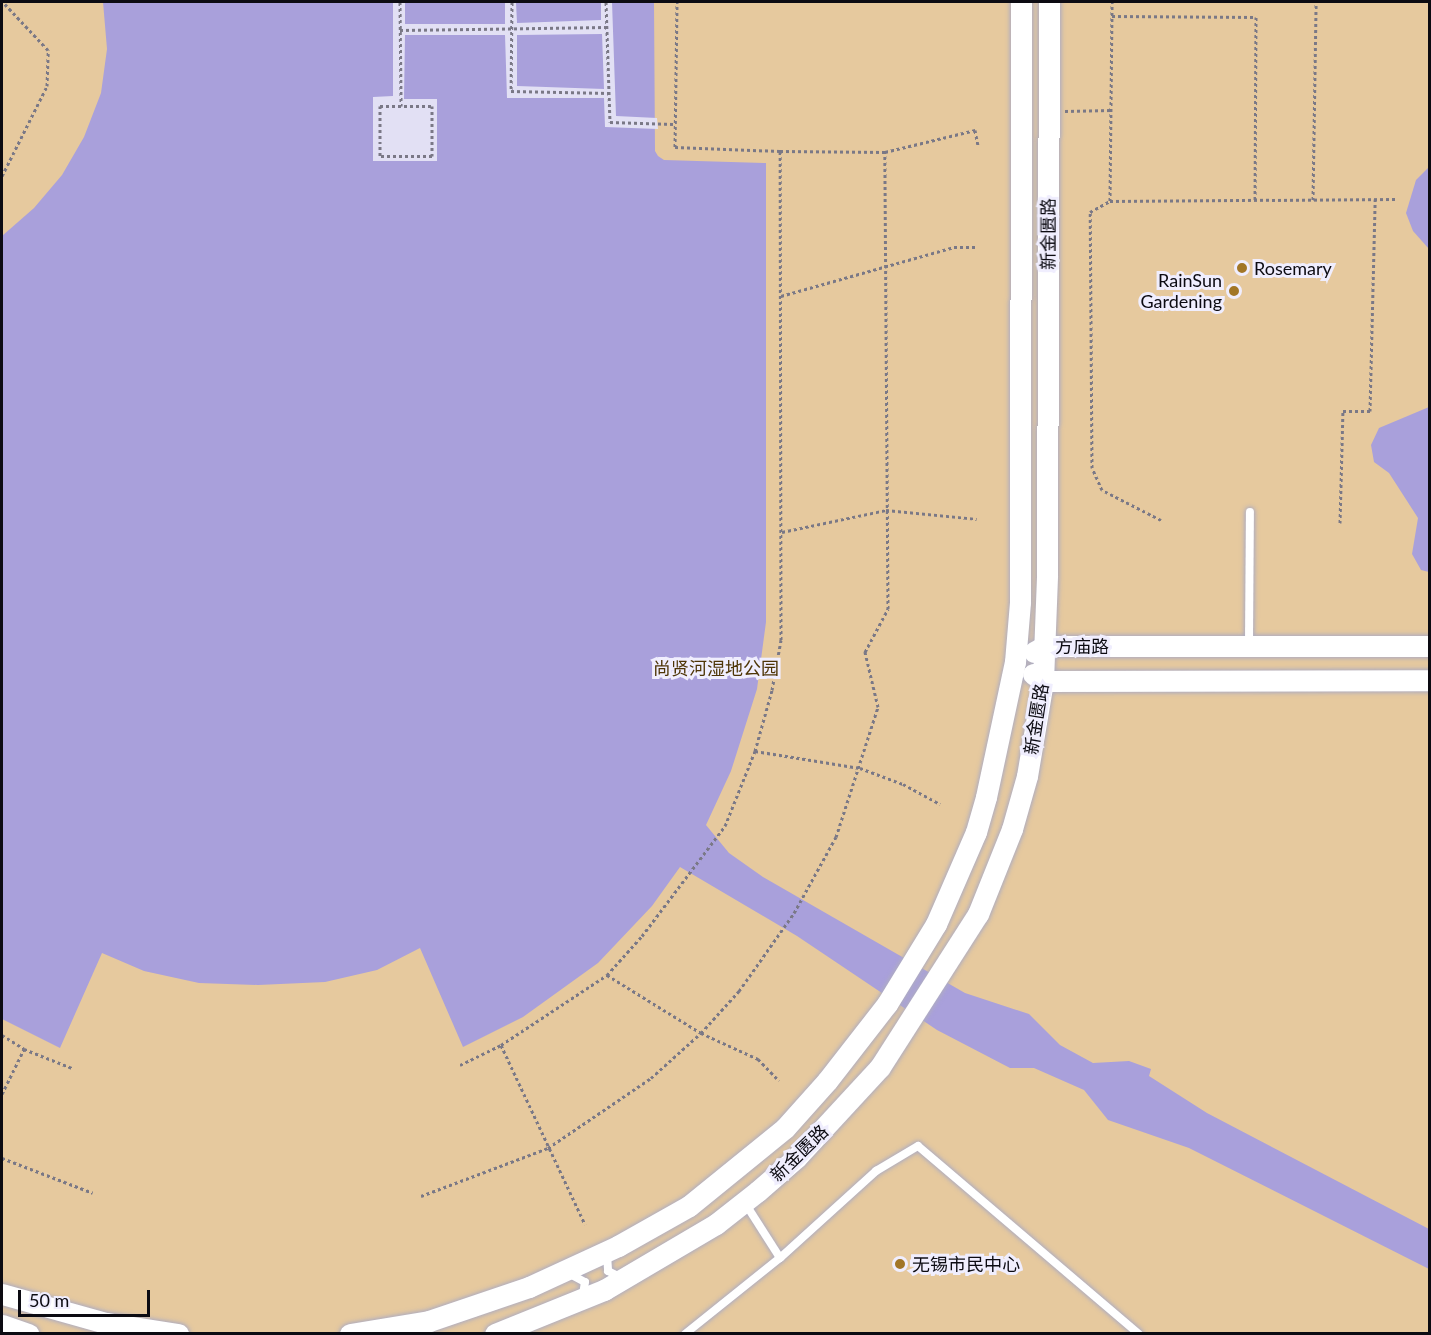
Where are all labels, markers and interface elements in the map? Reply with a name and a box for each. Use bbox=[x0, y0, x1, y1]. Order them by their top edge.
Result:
street label: 新金匮路 bbox=[1037, 198, 1059, 270]
place label: Rosemary bbox=[1254, 257, 1332, 279]
marker: Rosemary bbox=[1235, 261, 1249, 275]
place label: RainSun Gardening bbox=[1140, 270, 1222, 312]
marker: RainSun Gardening bbox=[1227, 284, 1241, 298]
street label: 方庙路 bbox=[1055, 635, 1109, 657]
park label: 尚贤河湿地公园 bbox=[653, 657, 779, 679]
street label: 新金匮路 bbox=[1020, 682, 1052, 756]
street label: 新金匮路 bbox=[766, 1120, 832, 1186]
place label: 无锡市民中心 bbox=[912, 1253, 1020, 1275]
marker: 无锡市民中心 bbox=[893, 1257, 907, 1271]
scale bar bbox=[21, 1278, 153, 1316]
text: 50 m bbox=[29, 1289, 69, 1311]

